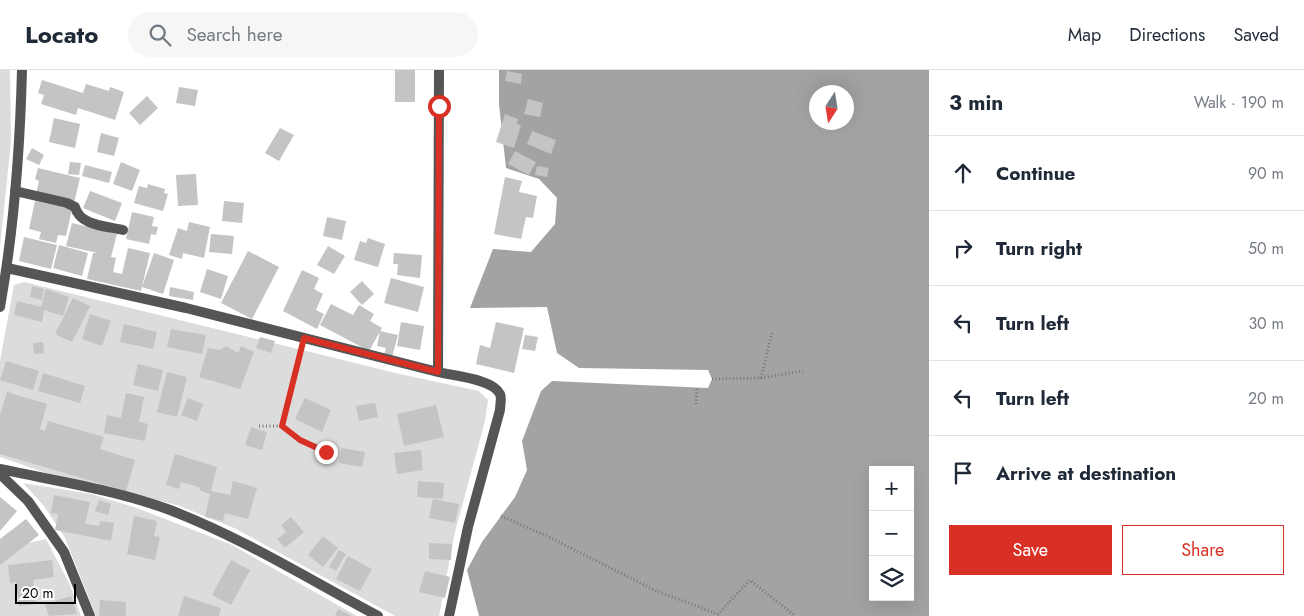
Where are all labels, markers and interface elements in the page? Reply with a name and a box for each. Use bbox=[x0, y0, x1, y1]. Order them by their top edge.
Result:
search box bbox=[128, 12, 478, 57]
text: Locato bbox=[25, 17, 98, 52]
icon: search bbox=[146, 21, 174, 49]
text: Search here bbox=[186, 21, 283, 48]
text: Map bbox=[1068, 22, 1101, 48]
text: Directions bbox=[1129, 22, 1205, 48]
text: Saved bbox=[1233, 22, 1279, 48]
north arrow bbox=[809, 85, 854, 130]
text: 3 min bbox=[949, 88, 1003, 118]
text: Walk · 190 m bbox=[1194, 91, 1284, 114]
route start bbox=[428, 95, 451, 118]
icon: ahead bbox=[949, 159, 977, 187]
text: Continue bbox=[996, 160, 1075, 187]
text: 90 m bbox=[1248, 162, 1284, 185]
icon: right bbox=[949, 234, 977, 262]
text: Turn right bbox=[996, 235, 1082, 262]
text: 50 m bbox=[1248, 237, 1284, 260]
icon: left bbox=[949, 309, 977, 337]
text: Turn left bbox=[996, 310, 1069, 337]
text: 30 m bbox=[1248, 312, 1284, 335]
icon: left bbox=[949, 384, 977, 412]
text: Turn left bbox=[996, 385, 1069, 412]
text: 20 m bbox=[1248, 387, 1284, 410]
route end bbox=[315, 441, 338, 464]
icon: arrive bbox=[949, 459, 977, 487]
text: Arrive at destination bbox=[996, 460, 1176, 487]
map controls bbox=[869, 466, 914, 601]
button: + bbox=[869, 466, 914, 511]
button: − bbox=[869, 511, 914, 556]
button: Save bbox=[949, 525, 1112, 575]
button: Share bbox=[1122, 525, 1284, 575]
button: layers bbox=[869, 556, 914, 601]
scale bar bbox=[15, 581, 76, 604]
text: 20 m bbox=[22, 583, 54, 603]

